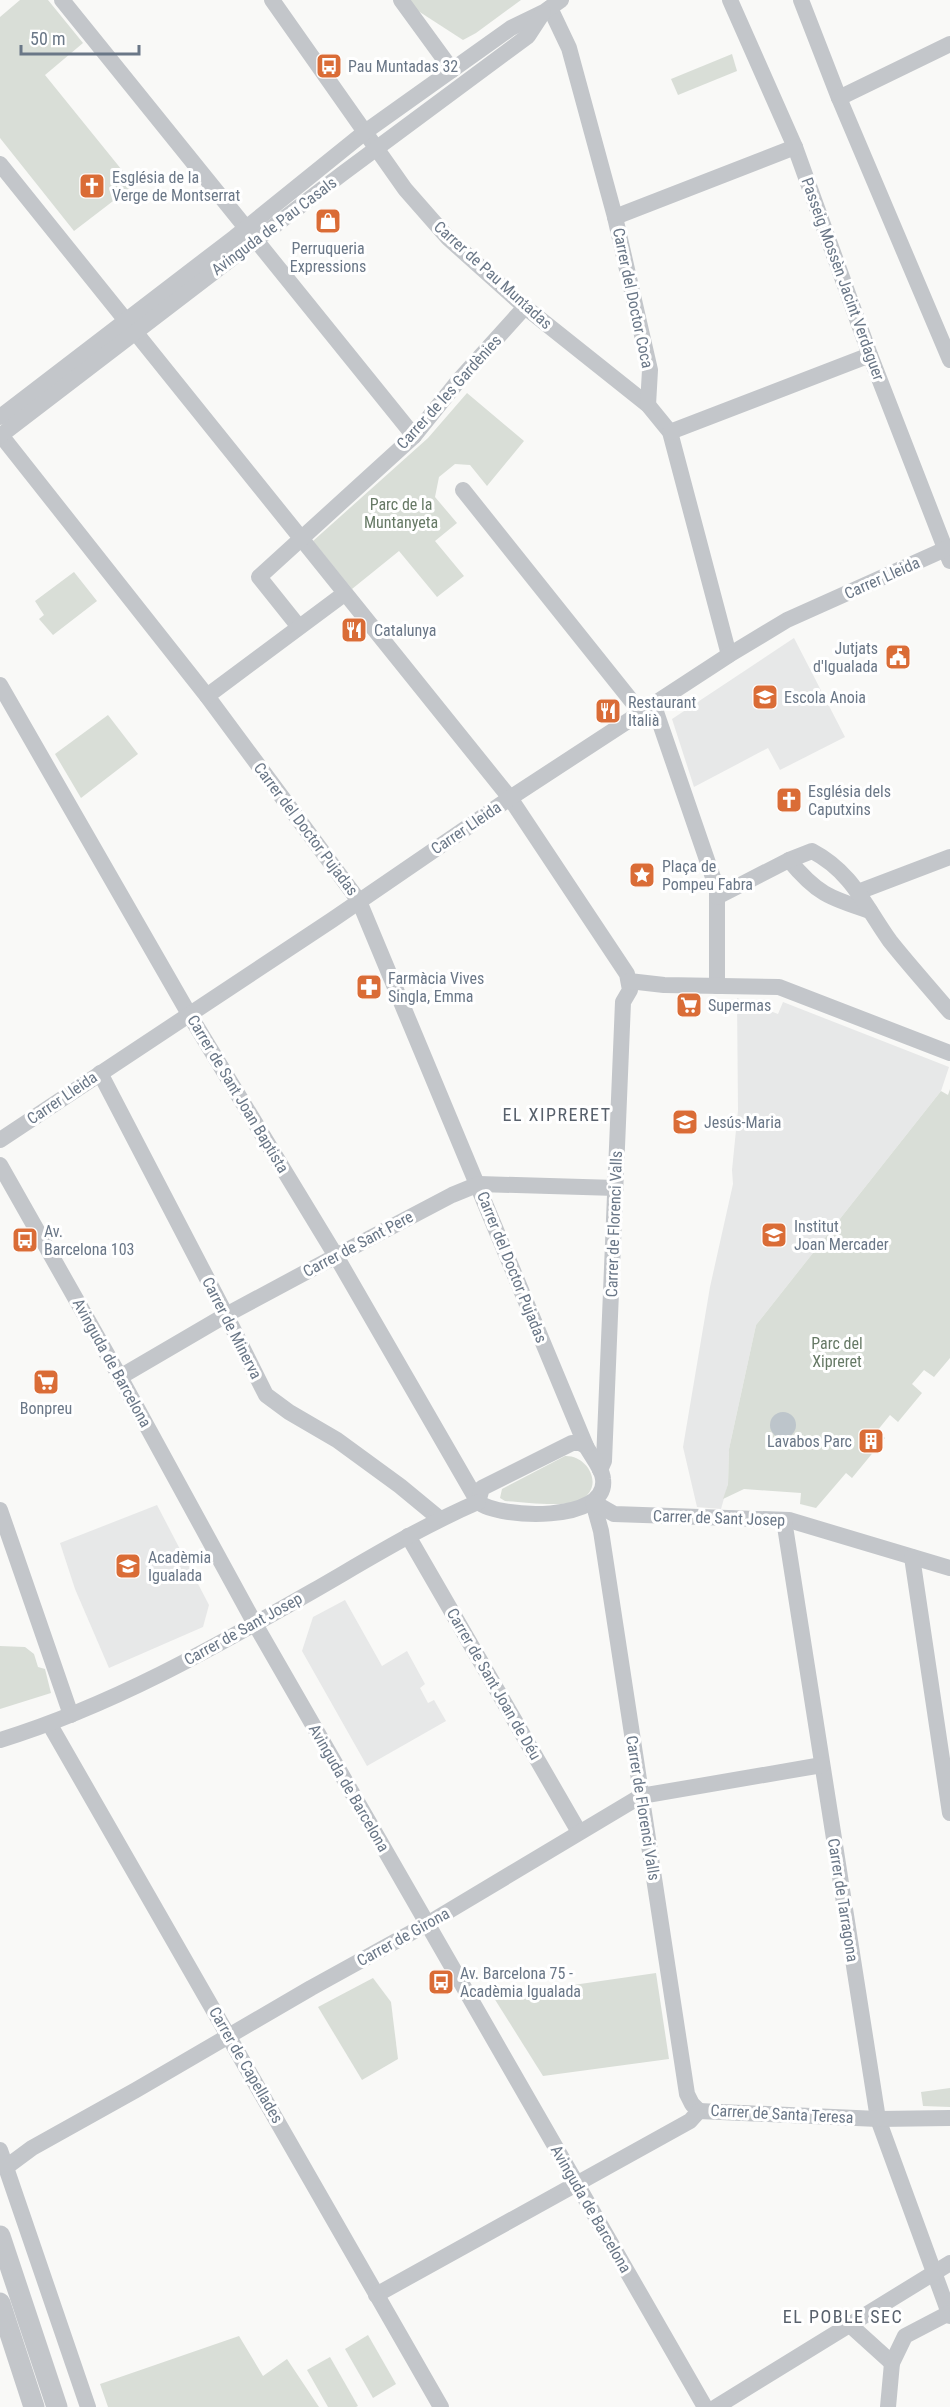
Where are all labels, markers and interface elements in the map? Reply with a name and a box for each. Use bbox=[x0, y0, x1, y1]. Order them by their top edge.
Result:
scale bar bbox=[21, 18, 140, 56]
text: 50 m bbox=[30, 28, 65, 49]
bus stop icon: Pau Muntadas 32 bbox=[314, 51, 344, 81]
place label: Pau Muntadas 32 bbox=[348, 57, 458, 76]
place label: Església de la Verge de Montserrat bbox=[112, 168, 241, 205]
church icon: Església de la Verge de Montserrat bbox=[77, 171, 107, 201]
street label: Avinguda de Pau Casals bbox=[208, 173, 340, 279]
street label: Passeig Mossèn Jacint Verdaguer bbox=[797, 175, 889, 383]
shop icon: Perruqueria Expressions bbox=[313, 206, 343, 236]
street label: Carrer de Pau Muntadas bbox=[430, 217, 556, 333]
street label: Carrer del Doctor Coca bbox=[609, 226, 657, 370]
place label: Perruqueria Expressions bbox=[290, 239, 366, 276]
street label: Carrer de les Gardènies bbox=[393, 331, 505, 453]
park label: Parc de la Muntanyeta bbox=[364, 495, 438, 532]
street label: Carrer Lleida bbox=[841, 553, 923, 603]
restaurant icon: Catalunya bbox=[339, 615, 369, 645]
place label: Catalunya bbox=[374, 621, 437, 640]
place label: Jutjats d'Igualada bbox=[813, 639, 878, 676]
public building icon: Jutjats d'Igualada bbox=[883, 642, 913, 672]
school or university icon: Escola Anoia bbox=[750, 682, 780, 712]
place label: Escola Anoia bbox=[784, 688, 866, 707]
place label: Restaurant Italià bbox=[628, 693, 696, 730]
restaurant icon: Restaurant Italià bbox=[593, 696, 623, 726]
street label: Carrer del Doctor Pujadas bbox=[250, 759, 362, 899]
place label: Església dels Caputxins bbox=[808, 782, 891, 819]
church icon: Església dels Caputxins bbox=[774, 785, 804, 815]
street label: Carrer Lleida bbox=[427, 798, 505, 858]
place label: Plaça de Pompeu Fabra bbox=[662, 857, 753, 894]
place icon: Plaça de Pompeu Fabra bbox=[627, 860, 657, 890]
place label: Farmàcia Vives Singla, Emma bbox=[388, 969, 484, 1006]
pharmacy icon: Farmàcia Vives Singla, Emma bbox=[354, 972, 384, 1002]
supermarket icon: Supermas bbox=[674, 990, 704, 1020]
place label: Supermas bbox=[708, 996, 771, 1015]
street label: Carrer de Sant Joan Baptista bbox=[183, 1012, 293, 1176]
street label: Carrer Lleida bbox=[23, 1068, 101, 1128]
district label: EL XIPRERET bbox=[502, 1104, 612, 1125]
school or university icon: Jesús-Maria bbox=[670, 1107, 700, 1137]
place label: Jesús-Maria bbox=[704, 1113, 782, 1132]
street label: Carrer de Florenci Valls bbox=[602, 1150, 626, 1298]
street label: Carrer del Doctor Pujadas bbox=[473, 1189, 551, 1345]
street label: Carrer de Sant Pere bbox=[300, 1207, 416, 1281]
place label: Institut Joan Mercader bbox=[794, 1217, 889, 1254]
school or university icon: Institut Joan Mercader bbox=[759, 1220, 789, 1250]
place label: Av. Barcelona 103 bbox=[44, 1222, 135, 1259]
bus stop icon: Av. Barcelona 103 bbox=[10, 1225, 40, 1255]
street label: Carrer de Minerva bbox=[198, 1274, 266, 1382]
street label: Avinguda de Barcelona bbox=[69, 1295, 155, 1431]
park label: Parc del Xipreret bbox=[811, 1334, 863, 1371]
supermarket icon: Bonpreu bbox=[31, 1367, 61, 1397]
place label: Bonpreu bbox=[20, 1399, 72, 1418]
building icon: Lavabos Parc bbox=[856, 1426, 886, 1456]
place label: Lavabos Parc bbox=[767, 1432, 852, 1451]
street label: Carrer de Sant Josep bbox=[653, 1506, 785, 1530]
place label: Acadèmia Igualada bbox=[148, 1548, 211, 1585]
school or university icon: Acadèmia Igualada bbox=[113, 1551, 143, 1581]
street label: Carrer de Sant Josep bbox=[181, 1589, 305, 1669]
street label: Carrer de Sant Joan de Déu bbox=[443, 1605, 545, 1763]
street label: Avinguda de Barcelona bbox=[305, 1721, 393, 1855]
street label: Carrer de Florenci Valls bbox=[622, 1734, 664, 1882]
street label: Carrer de Tarragona bbox=[824, 1837, 862, 1963]
street label: Carrer de Girona bbox=[353, 1904, 453, 1970]
place label: Av. Barcelona 75 - Acadèmia Igualada bbox=[460, 1964, 581, 2001]
bus stop icon: Av. Barcelona 75 - Acadèmia Igualada bbox=[426, 1967, 456, 1997]
street label: Carrer de Capellades bbox=[205, 2003, 287, 2127]
street label: Carrer de Santa Teresa bbox=[710, 2101, 854, 2127]
street label: Avinguda de Barcelona bbox=[547, 2142, 635, 2276]
district label: EL POBLE SEC bbox=[783, 2306, 903, 2327]

